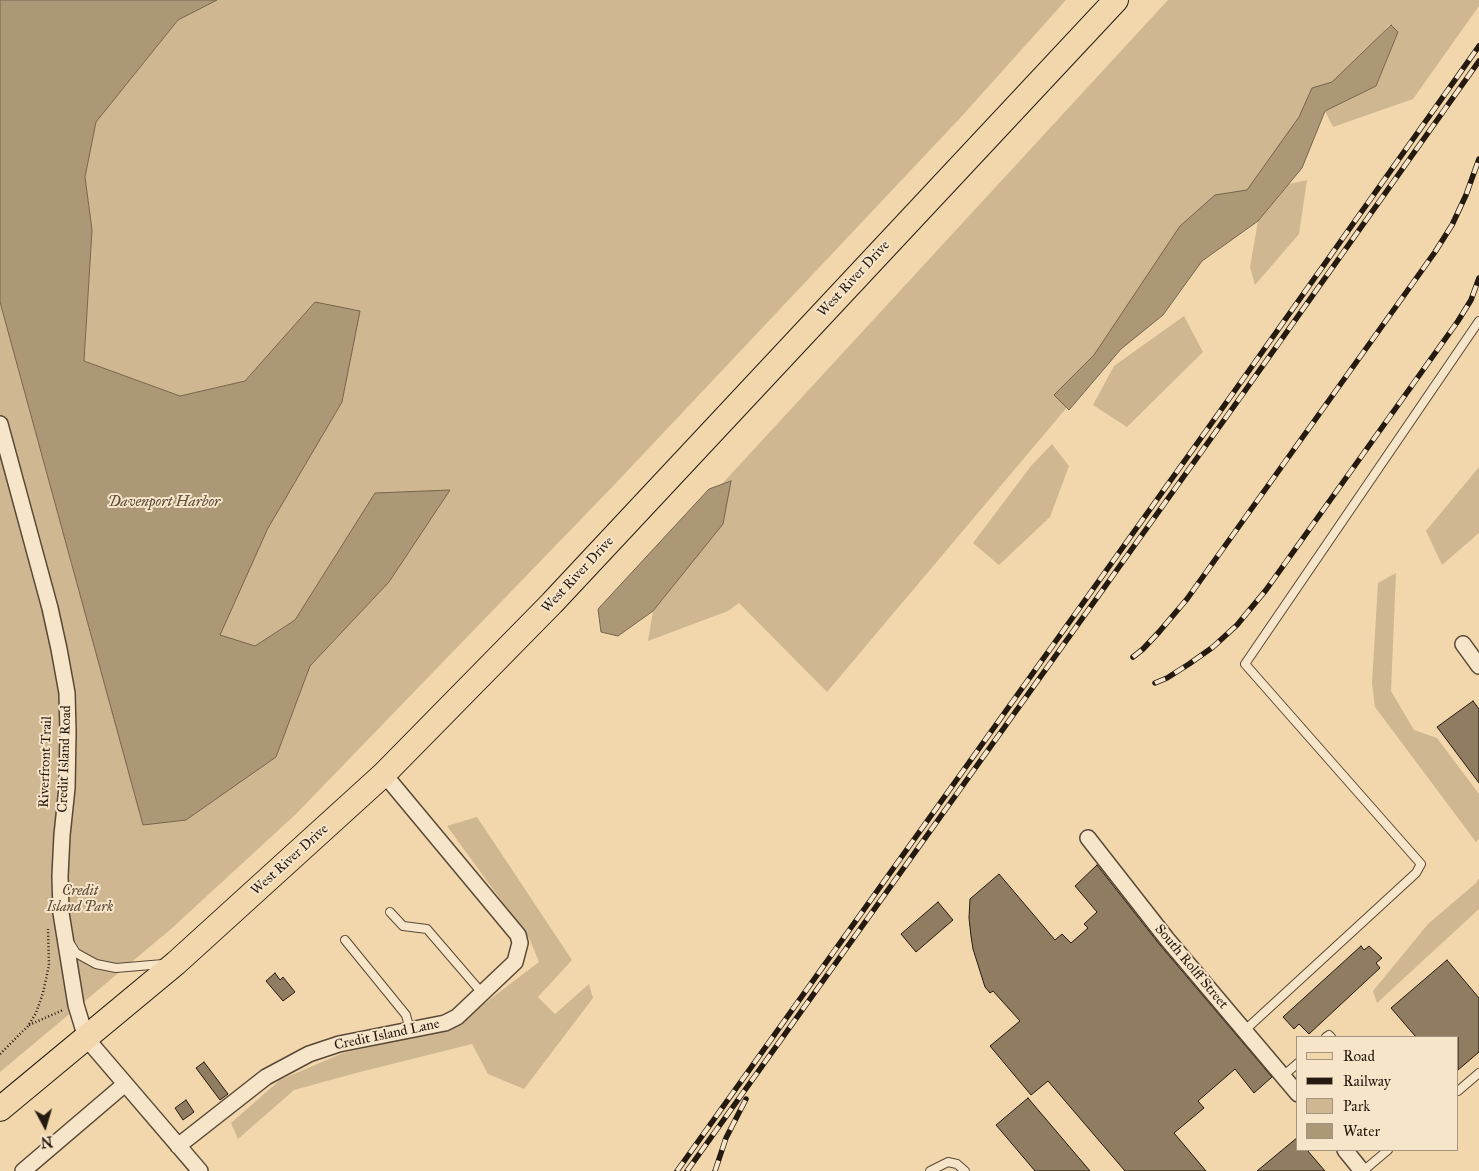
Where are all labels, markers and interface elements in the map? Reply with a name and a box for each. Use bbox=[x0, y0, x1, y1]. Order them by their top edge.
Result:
street label: West River Drive bbox=[814, 237, 894, 321]
water label: Davenport Harbor bbox=[108, 493, 220, 511]
street label: West River Drive bbox=[538, 533, 618, 617]
street label: Credit Island Road bbox=[55, 705, 75, 813]
street label: Riverfront Trail bbox=[36, 716, 56, 808]
street label: West River Drive bbox=[248, 821, 332, 899]
park label: Credit Island Park bbox=[47, 884, 113, 916]
street label: South Rolff Street bbox=[1151, 921, 1231, 1013]
street label: Credit Island Lane bbox=[333, 1016, 441, 1054]
legend bbox=[1296, 1036, 1459, 1151]
text: Road bbox=[1343, 1047, 1375, 1065]
text: Railway bbox=[1343, 1072, 1391, 1090]
text: Park bbox=[1343, 1097, 1370, 1115]
north arrow bbox=[20, 1101, 70, 1151]
text: Water bbox=[1343, 1122, 1380, 1140]
text: N bbox=[40, 1132, 53, 1150]

